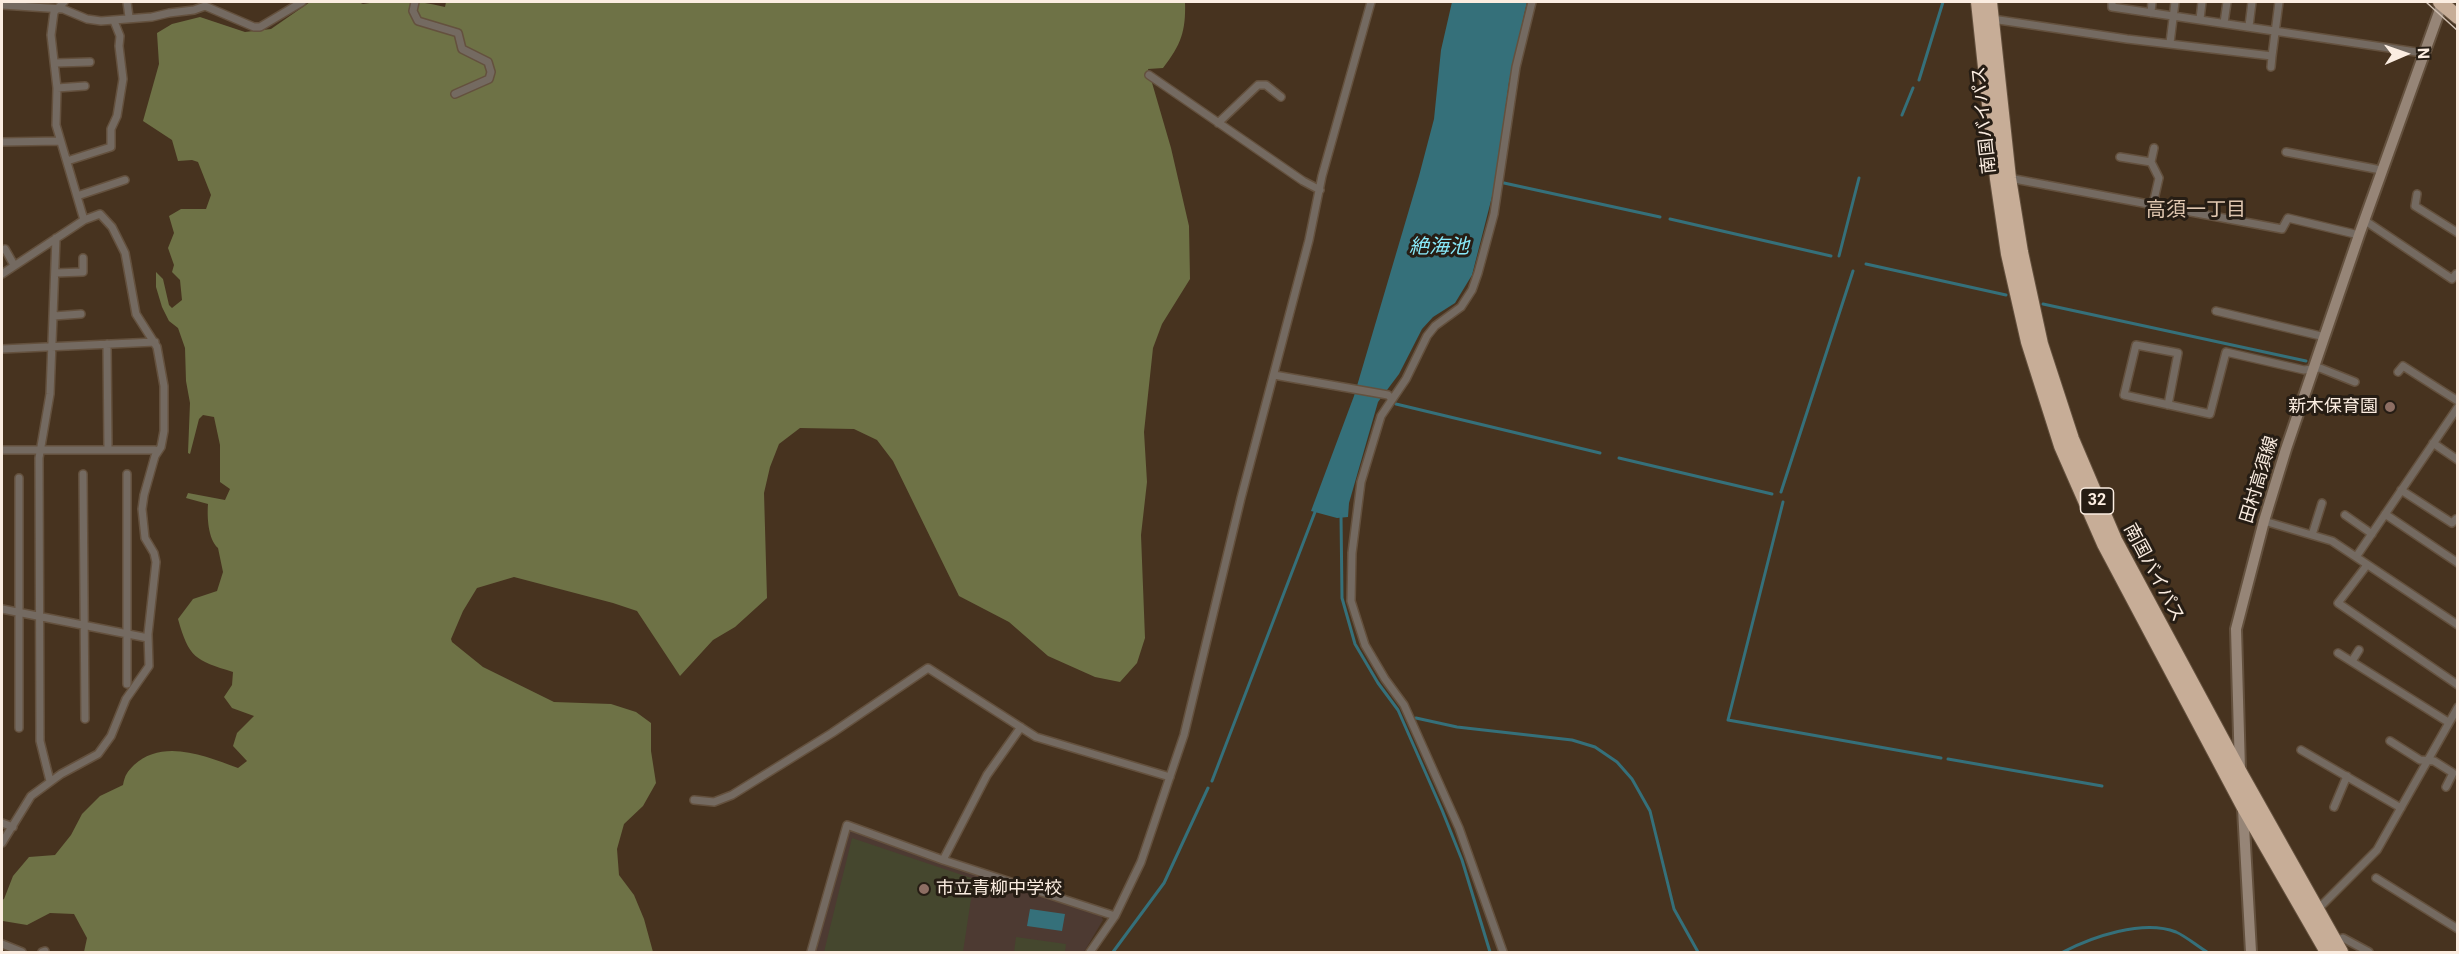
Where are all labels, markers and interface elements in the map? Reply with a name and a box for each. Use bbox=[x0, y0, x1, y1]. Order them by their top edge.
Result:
north arrow bbox=[2375, 24, 2435, 84]
text: N bbox=[2414, 47, 2433, 59]
street label: 南国バイパス bbox=[1969, 65, 2001, 175]
district label: 高須一丁目 bbox=[2146, 199, 2246, 223]
water label: 絶海池 bbox=[1409, 236, 1469, 260]
place label: 新木保育園 bbox=[2288, 396, 2378, 418]
marker: 新木保育園 bbox=[2383, 400, 2397, 414]
street label: 田村高須線 bbox=[2237, 434, 2283, 526]
road number: 32 bbox=[2080, 488, 2114, 514]
street label: 南国バイパス bbox=[2118, 520, 2188, 626]
place label: 市立青柳中学校 bbox=[936, 878, 1062, 900]
marker: 市立青柳中学校 bbox=[917, 882, 931, 896]

